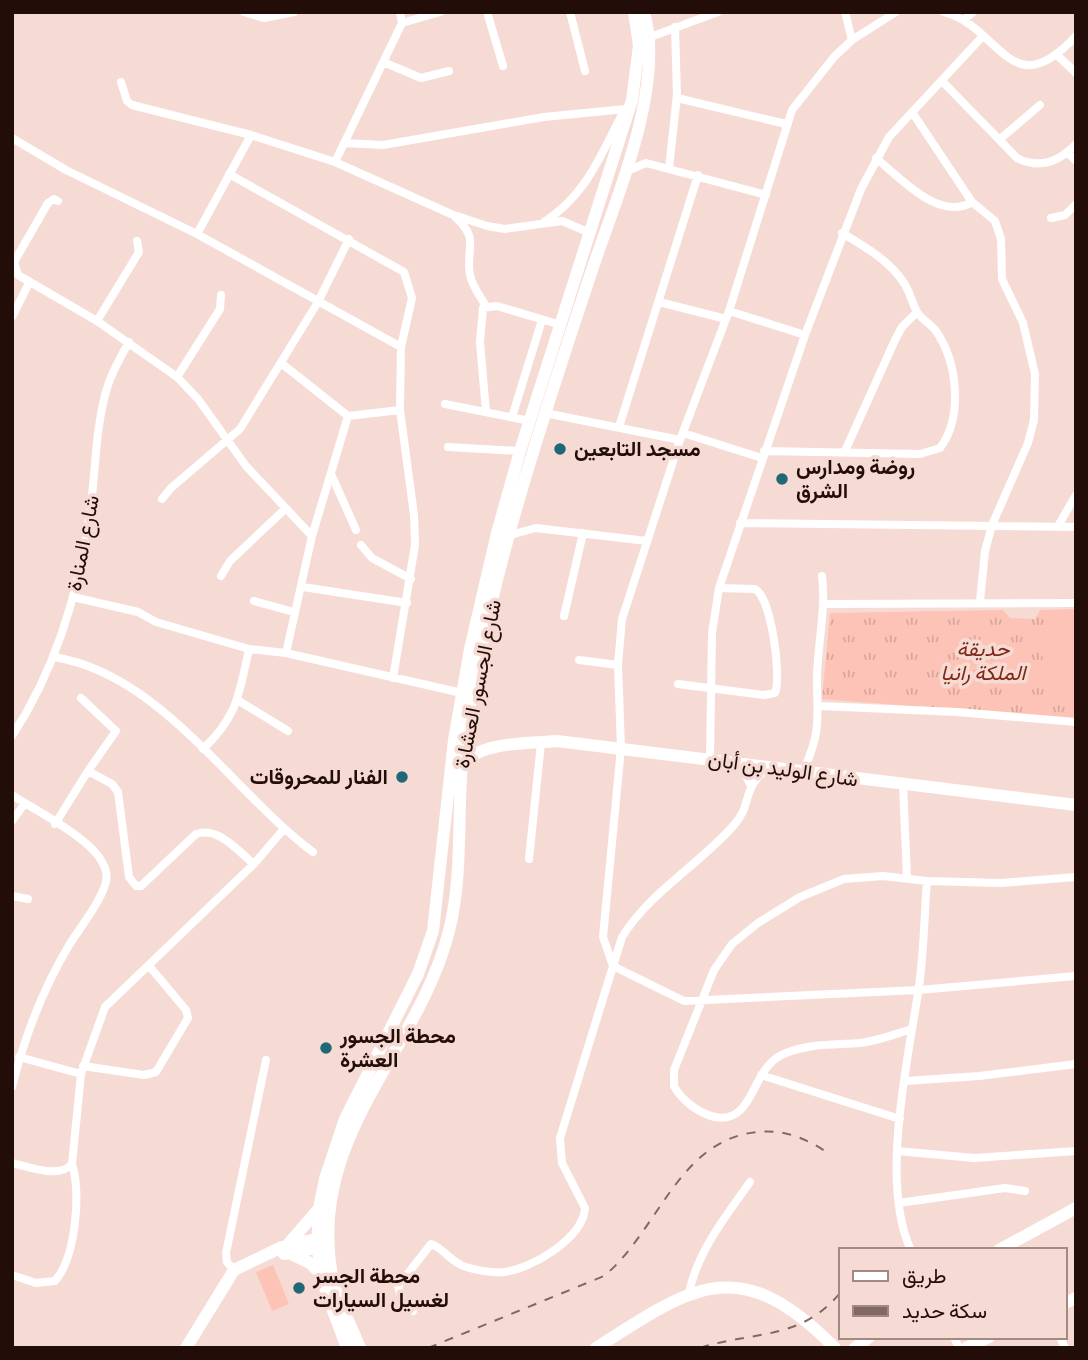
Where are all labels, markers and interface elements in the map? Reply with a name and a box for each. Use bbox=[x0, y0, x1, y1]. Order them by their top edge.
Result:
place label: مسجد التابعين bbox=[574, 437, 701, 461]
marker: مسجد التابعين bbox=[552, 441, 568, 457]
place label: روضة ومدارس الشرق bbox=[796, 455, 915, 504]
marker: روضة ومدارس الشرق bbox=[774, 471, 790, 487]
street label: شارع المنارة bbox=[62, 493, 106, 593]
street label: شارع الجسور العشارة bbox=[450, 598, 508, 771]
park label: حديقة الملكة رانيا bbox=[941, 637, 1028, 686]
street label: شارع الوليد بن أبان bbox=[706, 747, 860, 793]
place label: الفنار للمحروقات bbox=[250, 765, 388, 790]
marker: الفنار للمحروقات bbox=[394, 769, 410, 785]
place label: محطة الجسور العشرة bbox=[339, 1024, 456, 1073]
marker: محطة الجسور العشرة bbox=[318, 1040, 334, 1056]
legend bbox=[839, 1248, 1067, 1339]
place label: محطة الجسر لغسيل السيارات bbox=[312, 1264, 449, 1313]
text: طريق bbox=[902, 1264, 947, 1289]
marker: محطة الجسر لغسيل السيارات bbox=[291, 1280, 307, 1296]
text: سكة حديد bbox=[902, 1299, 987, 1323]

